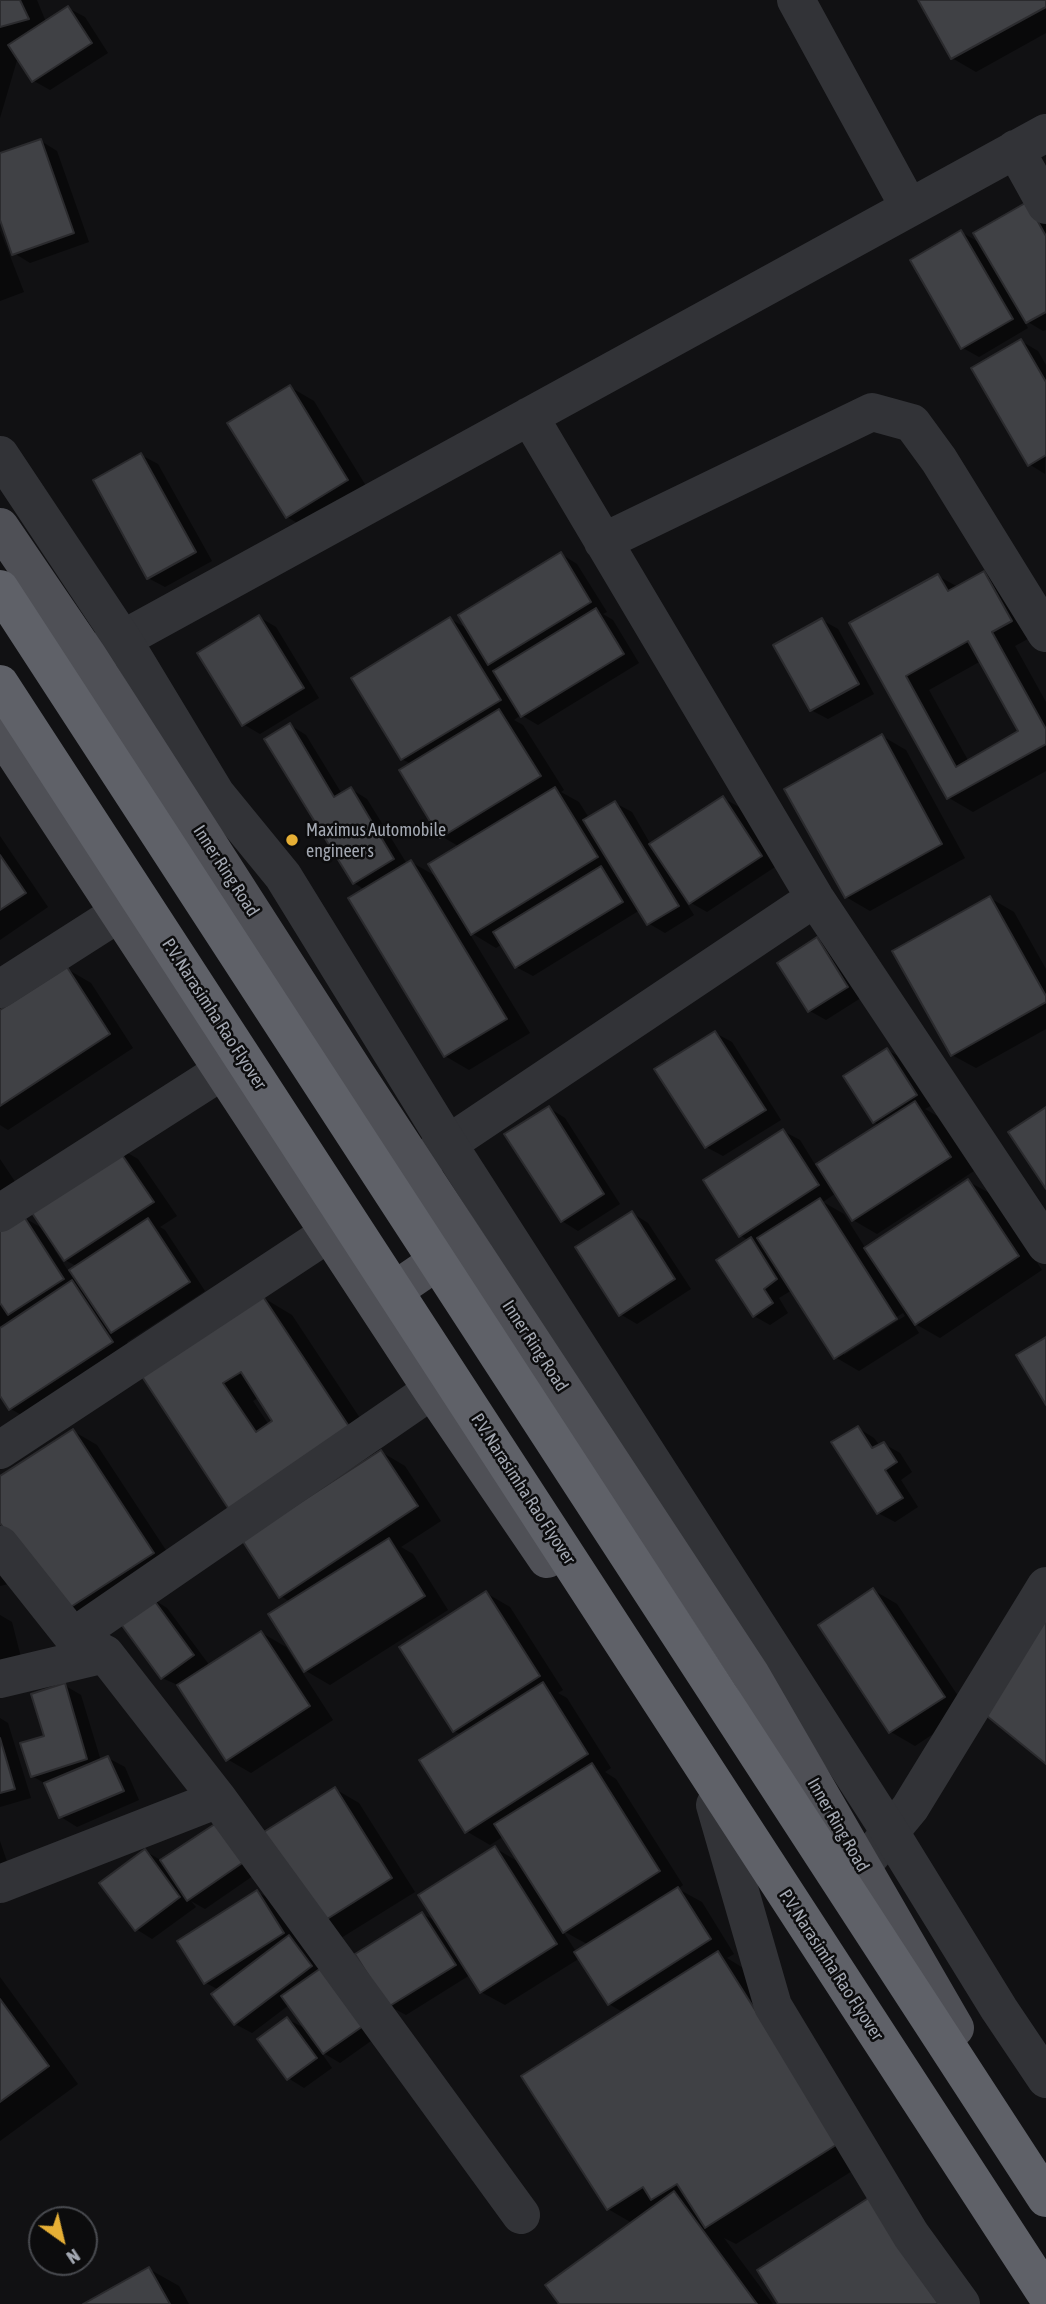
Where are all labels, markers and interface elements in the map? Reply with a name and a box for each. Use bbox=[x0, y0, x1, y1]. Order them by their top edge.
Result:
place label: Maximus Automobile engineer s bbox=[306, 819, 446, 862]
street label: Inner Ring Road bbox=[189, 821, 263, 921]
marker: Maximus Automobile engineer s bbox=[284, 832, 300, 848]
street label: P.V. Narasimha Rao Flyover bbox=[157, 935, 271, 1093]
street label: Inner Ring Road bbox=[498, 1296, 572, 1396]
street label: P.V. Narasimha Rao Flyover bbox=[466, 1410, 580, 1568]
street label: Inner Ring Road bbox=[803, 1774, 873, 1876]
street label: P.V. Narasimha Rao Flyover bbox=[774, 1886, 888, 2044]
north arrow bbox=[28, 2206, 98, 2276]
text: N bbox=[63, 2244, 84, 2269]

